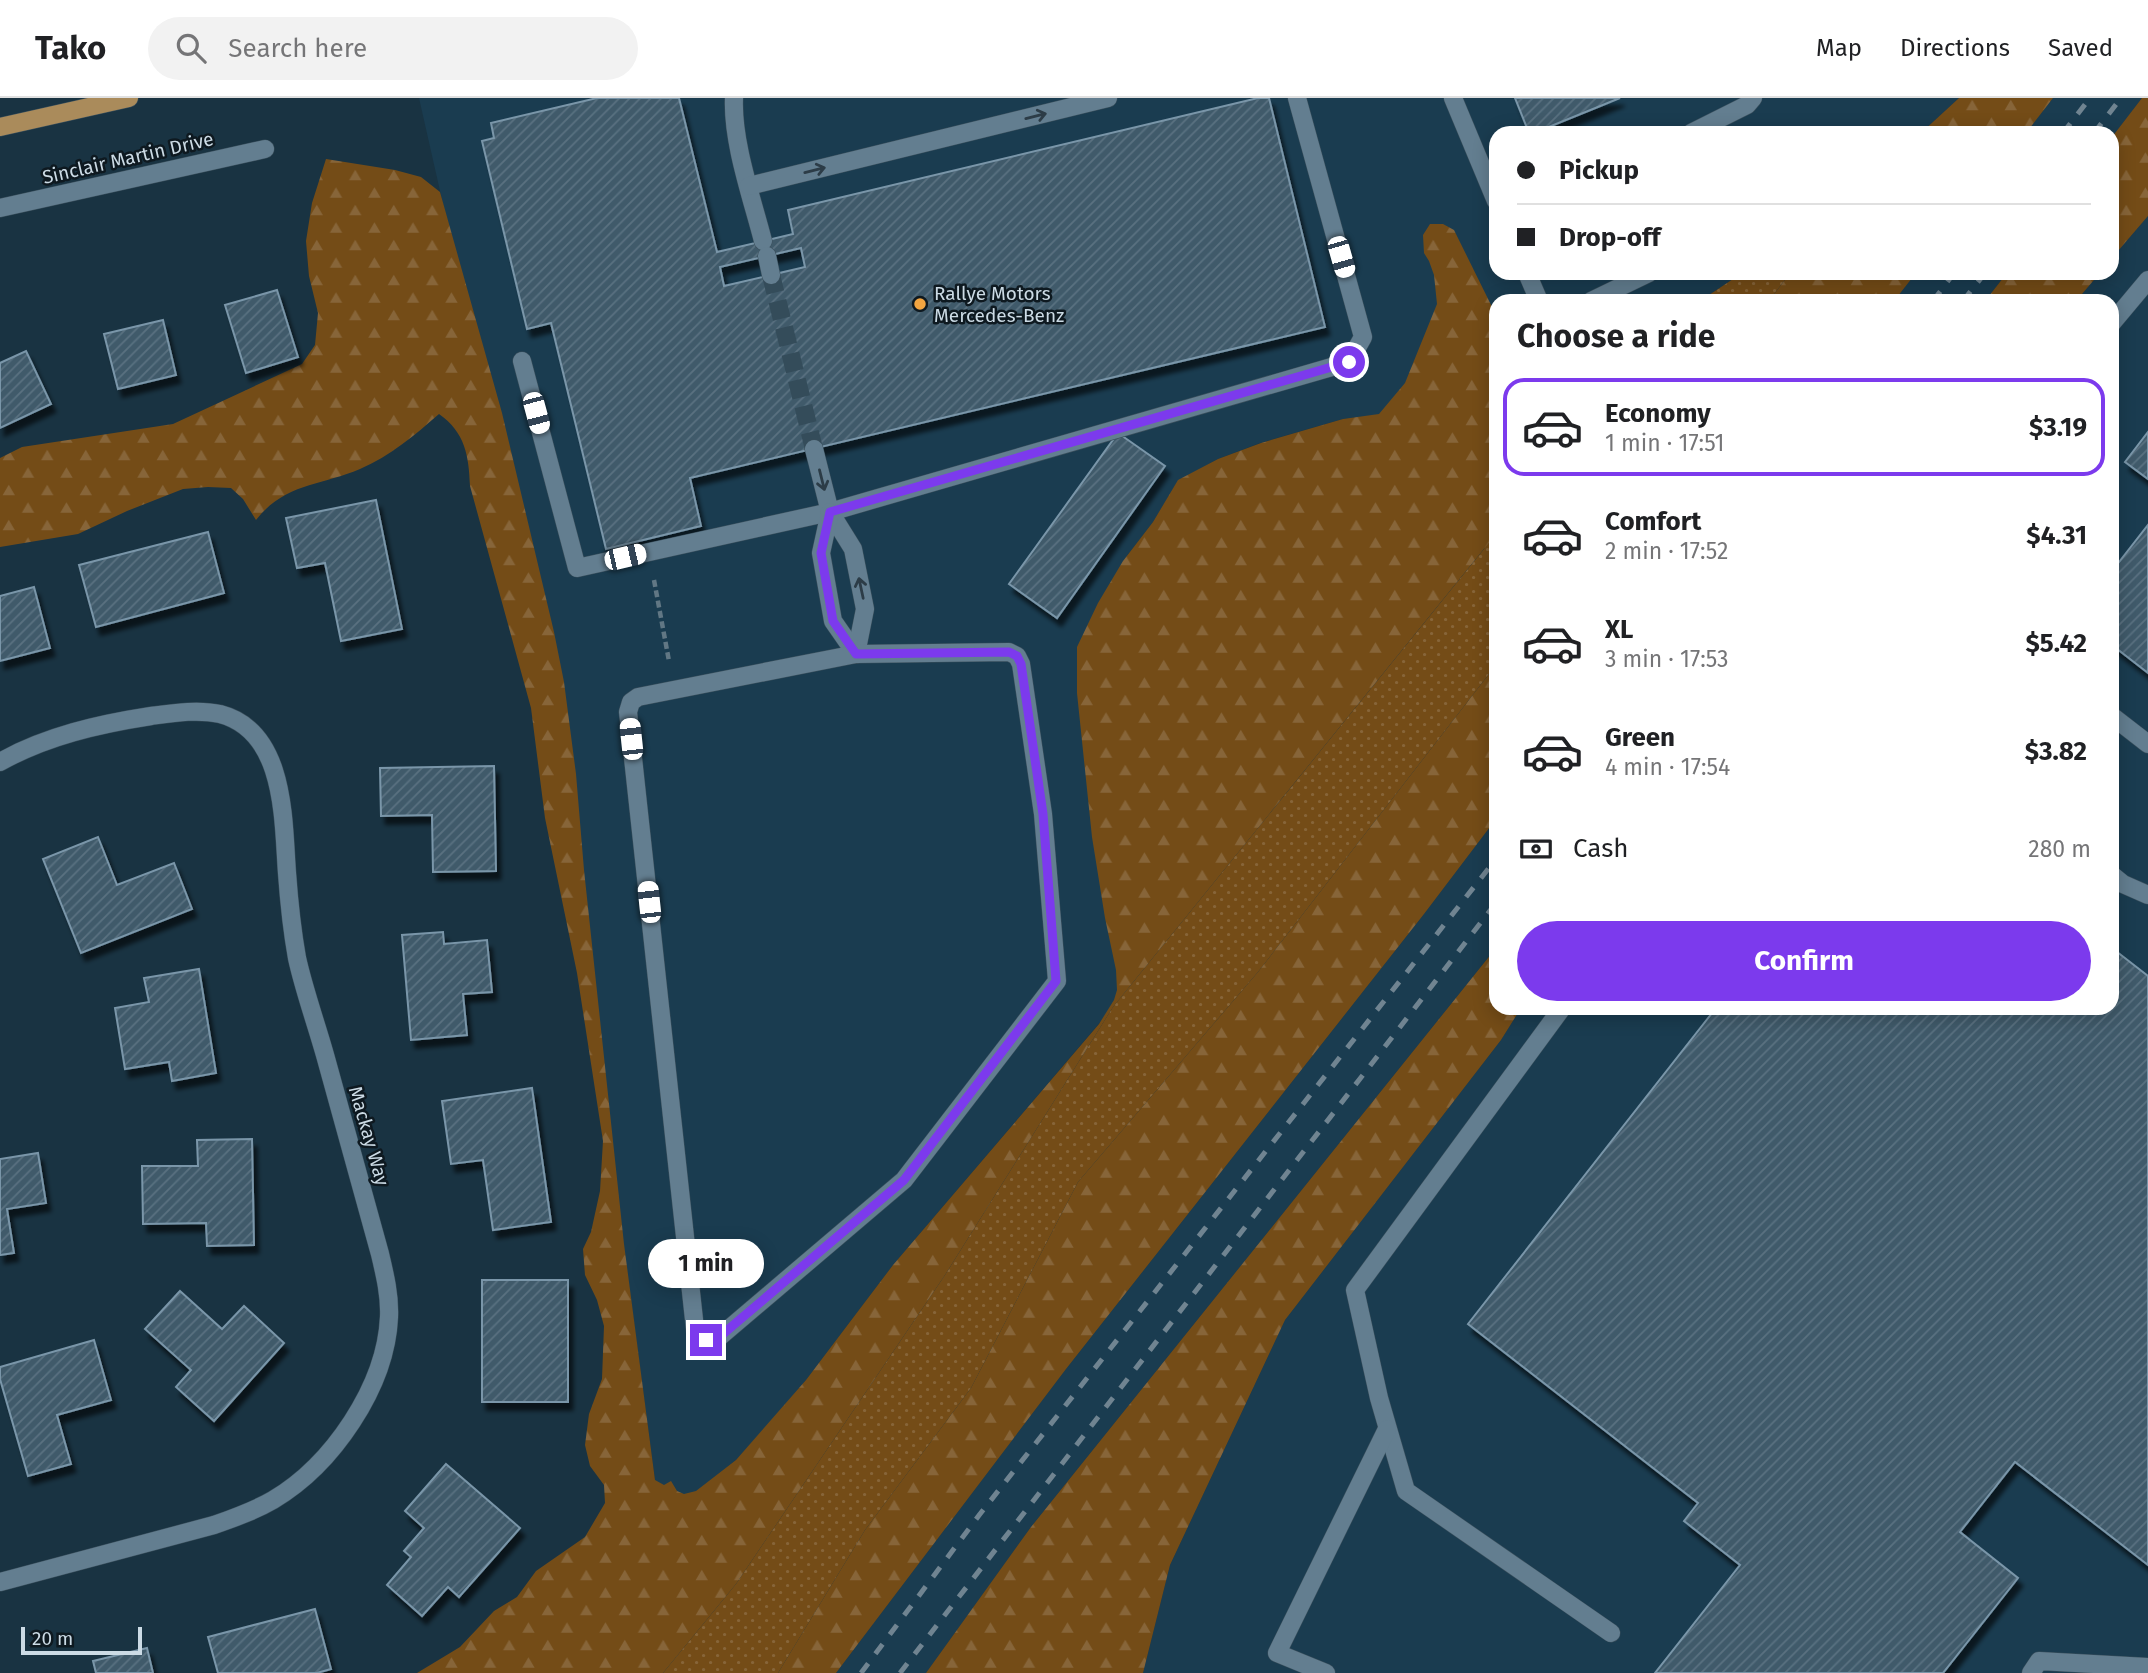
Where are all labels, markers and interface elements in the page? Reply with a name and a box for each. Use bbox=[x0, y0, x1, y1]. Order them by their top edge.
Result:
search box bbox=[148, 17, 638, 80]
text: Tako bbox=[35, 28, 106, 68]
icon: search bbox=[172, 29, 210, 67]
text: Search here bbox=[228, 33, 367, 64]
text: Map bbox=[1816, 34, 1862, 62]
text: Directions bbox=[1900, 34, 2010, 62]
text: Saved bbox=[2048, 34, 2113, 62]
one-way arrow bbox=[1024, 109, 1047, 122]
street label: Sinclair Martin Drive bbox=[40, 127, 216, 189]
text: Pickup bbox=[1559, 155, 1639, 186]
one-way arrow bbox=[803, 163, 826, 176]
text: Drop-off bbox=[1559, 222, 1661, 253]
car bbox=[1326, 234, 1357, 280]
place label: Rallye Motors Mercedes-Benz bbox=[934, 282, 1064, 327]
marker: Rallye Motors Mercedes-Benz bbox=[912, 296, 928, 312]
text: Choose a ride bbox=[1517, 317, 1715, 355]
route start bbox=[1333, 346, 1365, 378]
car bbox=[521, 390, 552, 436]
icon: car bbox=[1521, 396, 1584, 459]
text: Economy bbox=[1605, 398, 1711, 429]
text: $3.19 bbox=[2029, 412, 2087, 443]
text: 1 min · 17:51 bbox=[1605, 429, 1725, 457]
one-way arrow bbox=[816, 469, 829, 491]
icon: car bbox=[1521, 504, 1584, 567]
text: Comfort bbox=[1605, 506, 1701, 537]
text: $4.31 bbox=[2026, 520, 2087, 551]
text: 2 min · 17:52 bbox=[1605, 537, 1728, 565]
car bbox=[603, 542, 648, 572]
one-way arrow bbox=[853, 577, 867, 600]
icon: car bbox=[1521, 612, 1584, 675]
text: XL bbox=[1605, 614, 1633, 645]
text: $5.42 bbox=[2026, 628, 2087, 659]
text: 3 min · 17:53 bbox=[1605, 645, 1729, 673]
car bbox=[619, 717, 644, 761]
icon: car bbox=[1521, 720, 1584, 783]
text: Green bbox=[1605, 722, 1675, 753]
text: $3.82 bbox=[2025, 736, 2087, 767]
text: 4 min · 17:54 bbox=[1605, 753, 1730, 781]
icon: cash bbox=[1517, 830, 1555, 868]
text: Cash bbox=[1573, 833, 1629, 864]
text: 280 m bbox=[2028, 835, 2091, 863]
car bbox=[637, 880, 662, 924]
button: Confirm bbox=[1517, 921, 2091, 1001]
street label: Mackay Way bbox=[344, 1084, 394, 1189]
callout: 1 min bbox=[648, 1238, 764, 1288]
text: 1 min bbox=[678, 1249, 734, 1277]
route end bbox=[690, 1324, 722, 1356]
scale bar bbox=[21, 1624, 142, 1656]
text: 20 m bbox=[32, 1627, 73, 1650]

